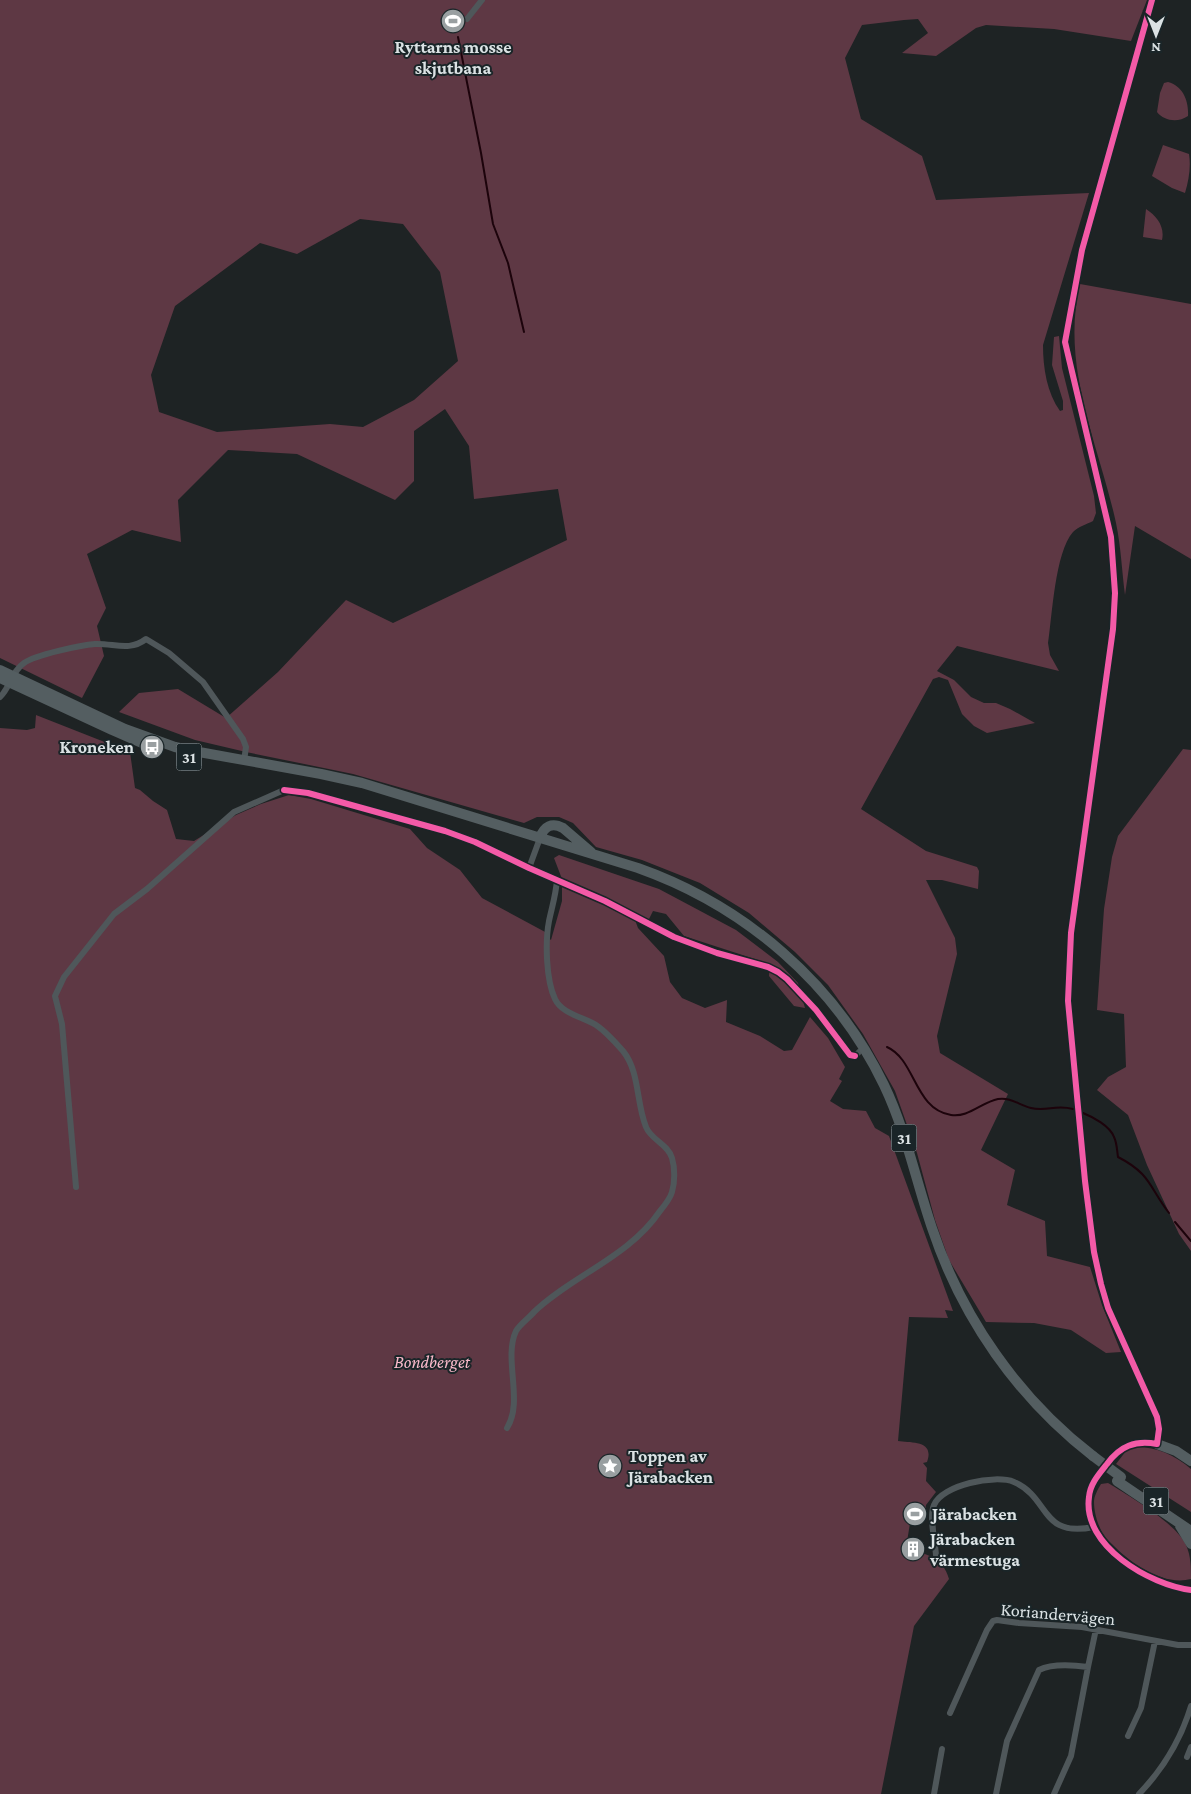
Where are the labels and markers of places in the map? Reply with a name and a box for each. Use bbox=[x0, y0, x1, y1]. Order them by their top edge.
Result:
sports icon: Ryttarns mosse skjutbana bbox=[440, 8, 466, 34]
place label: Ryttarns mosse skjutbana bbox=[394, 37, 512, 79]
bus stop icon: Kroneken bbox=[139, 734, 165, 760]
place label: Kroneken bbox=[59, 737, 135, 757]
place label: Toppen av Järabacken bbox=[626, 1446, 714, 1487]
place icon: Toppen av Järabacken bbox=[597, 1453, 623, 1479]
sports icon: Järabacken bbox=[902, 1501, 928, 1527]
place label: Järabacken bbox=[930, 1504, 1018, 1524]
place label: Järabacken värmestuga bbox=[928, 1529, 1020, 1570]
building icon: Järabacken värmestuga bbox=[900, 1536, 926, 1562]

